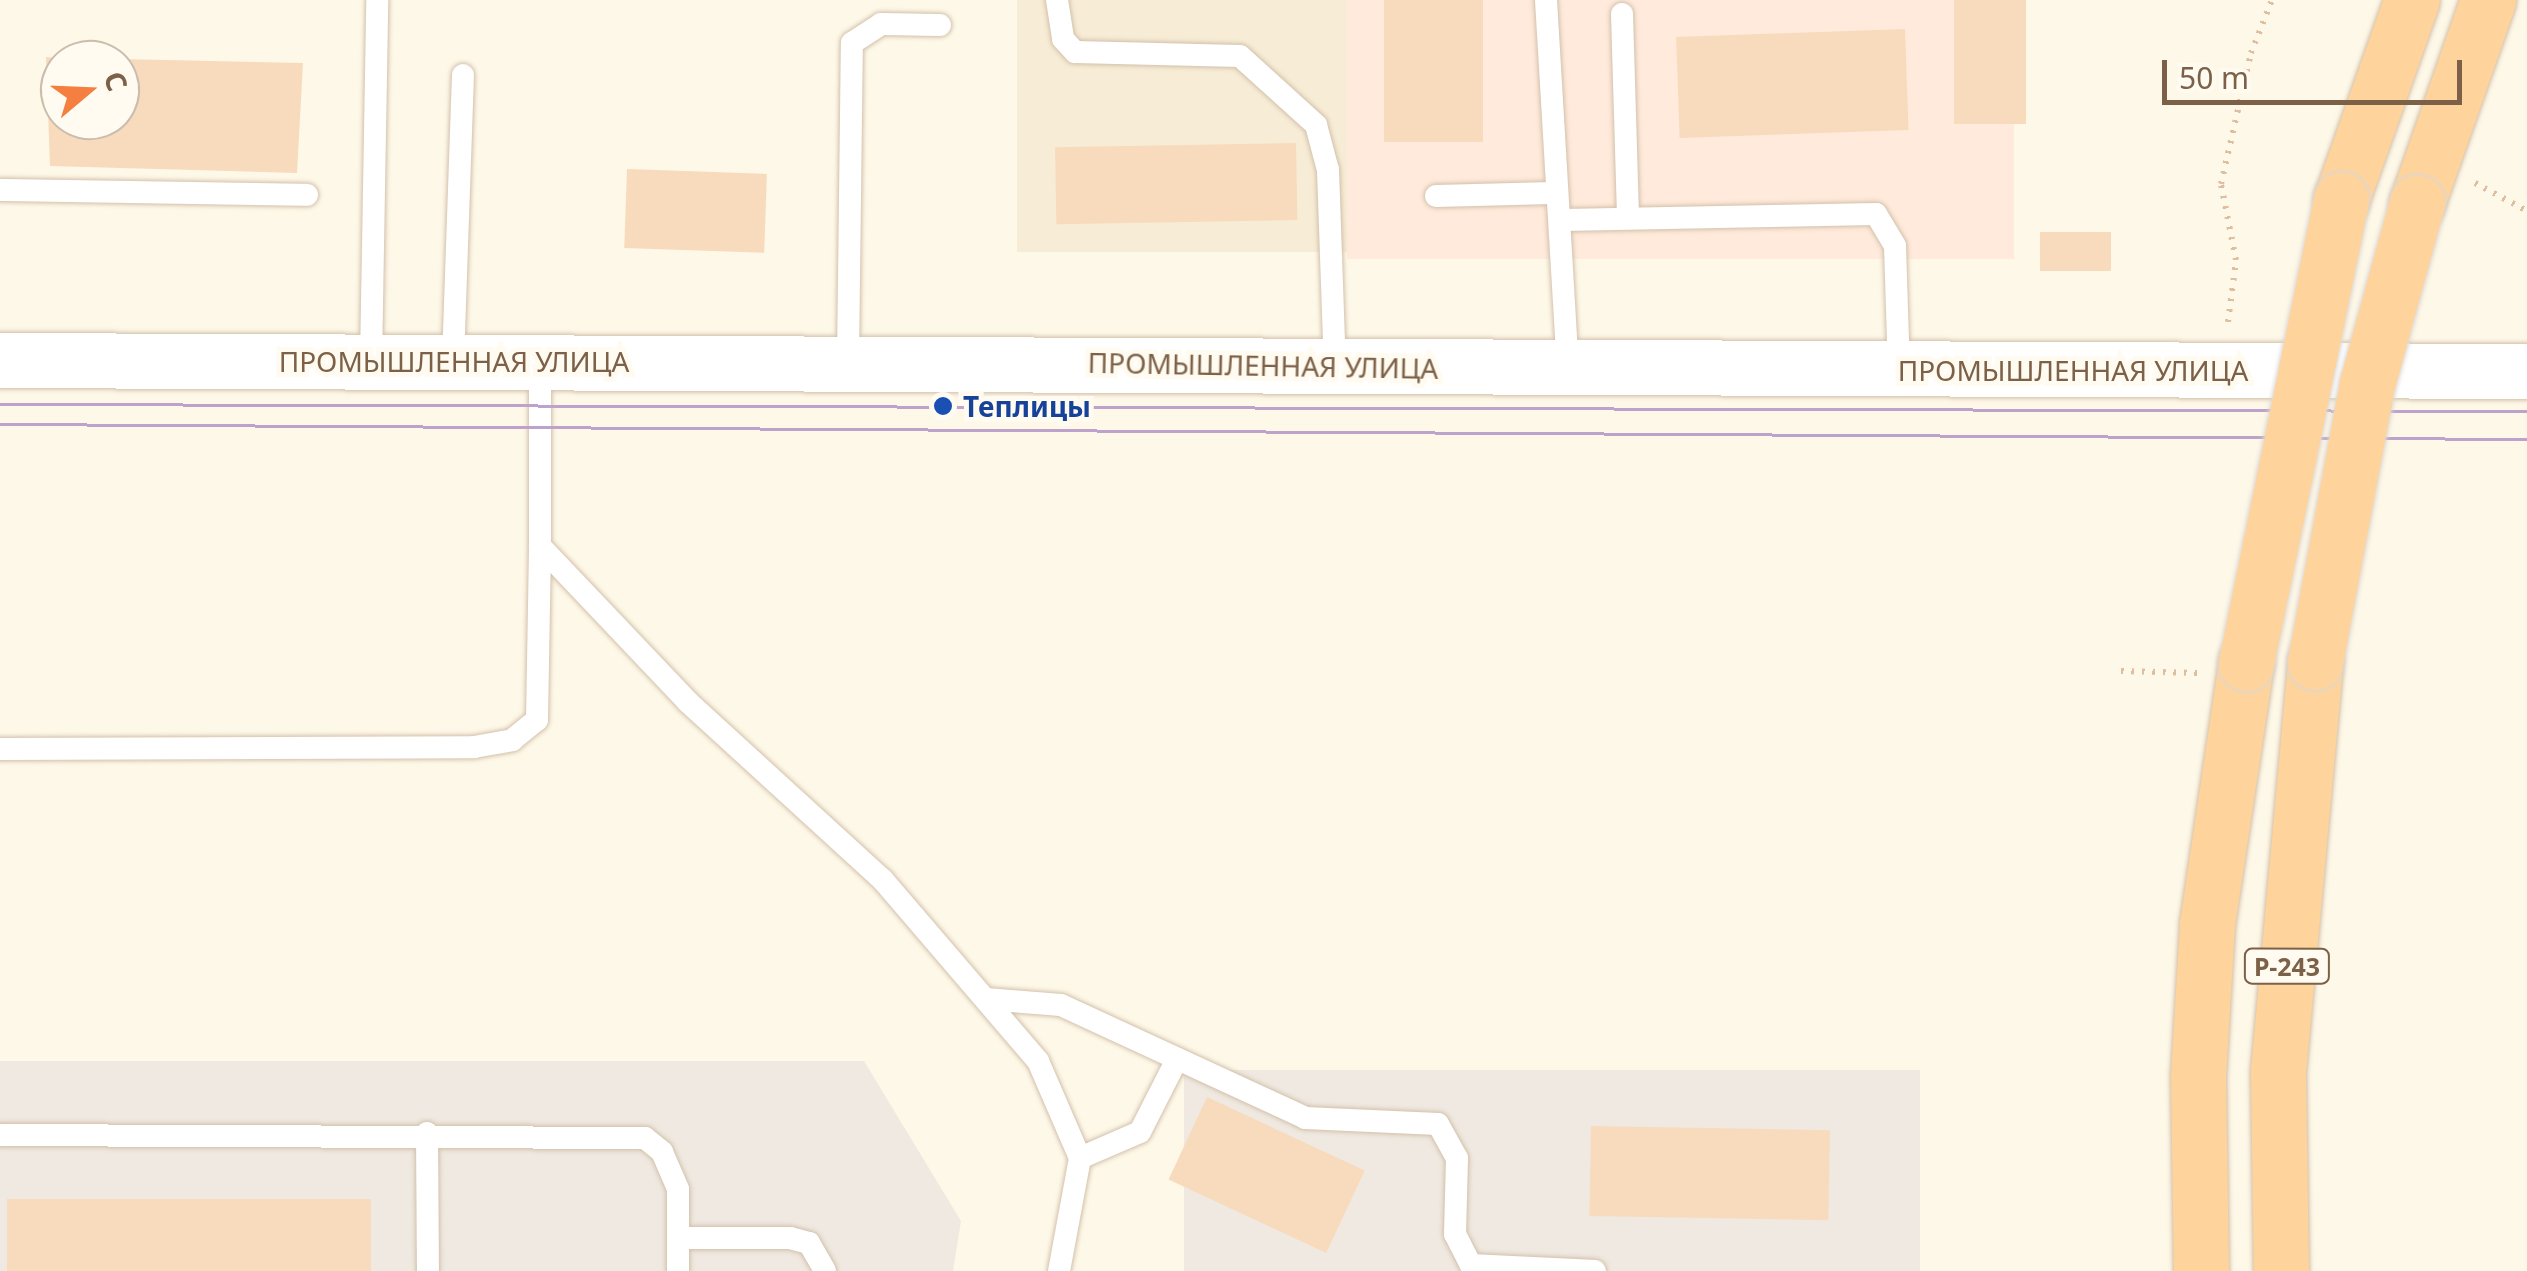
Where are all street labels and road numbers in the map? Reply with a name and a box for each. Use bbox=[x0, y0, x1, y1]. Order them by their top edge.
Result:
street label: ПРОМЫШЛЕННАЯ УЛИЦА bbox=[279, 344, 629, 378]
street label: ПРОМЫШЛЕННАЯ УЛИЦА bbox=[1087, 345, 1439, 385]
street label: ПРОМЫШЛЕННАЯ УЛИЦА bbox=[1898, 353, 2248, 387]
road number: Р-243 bbox=[2242, 946, 2332, 986]

